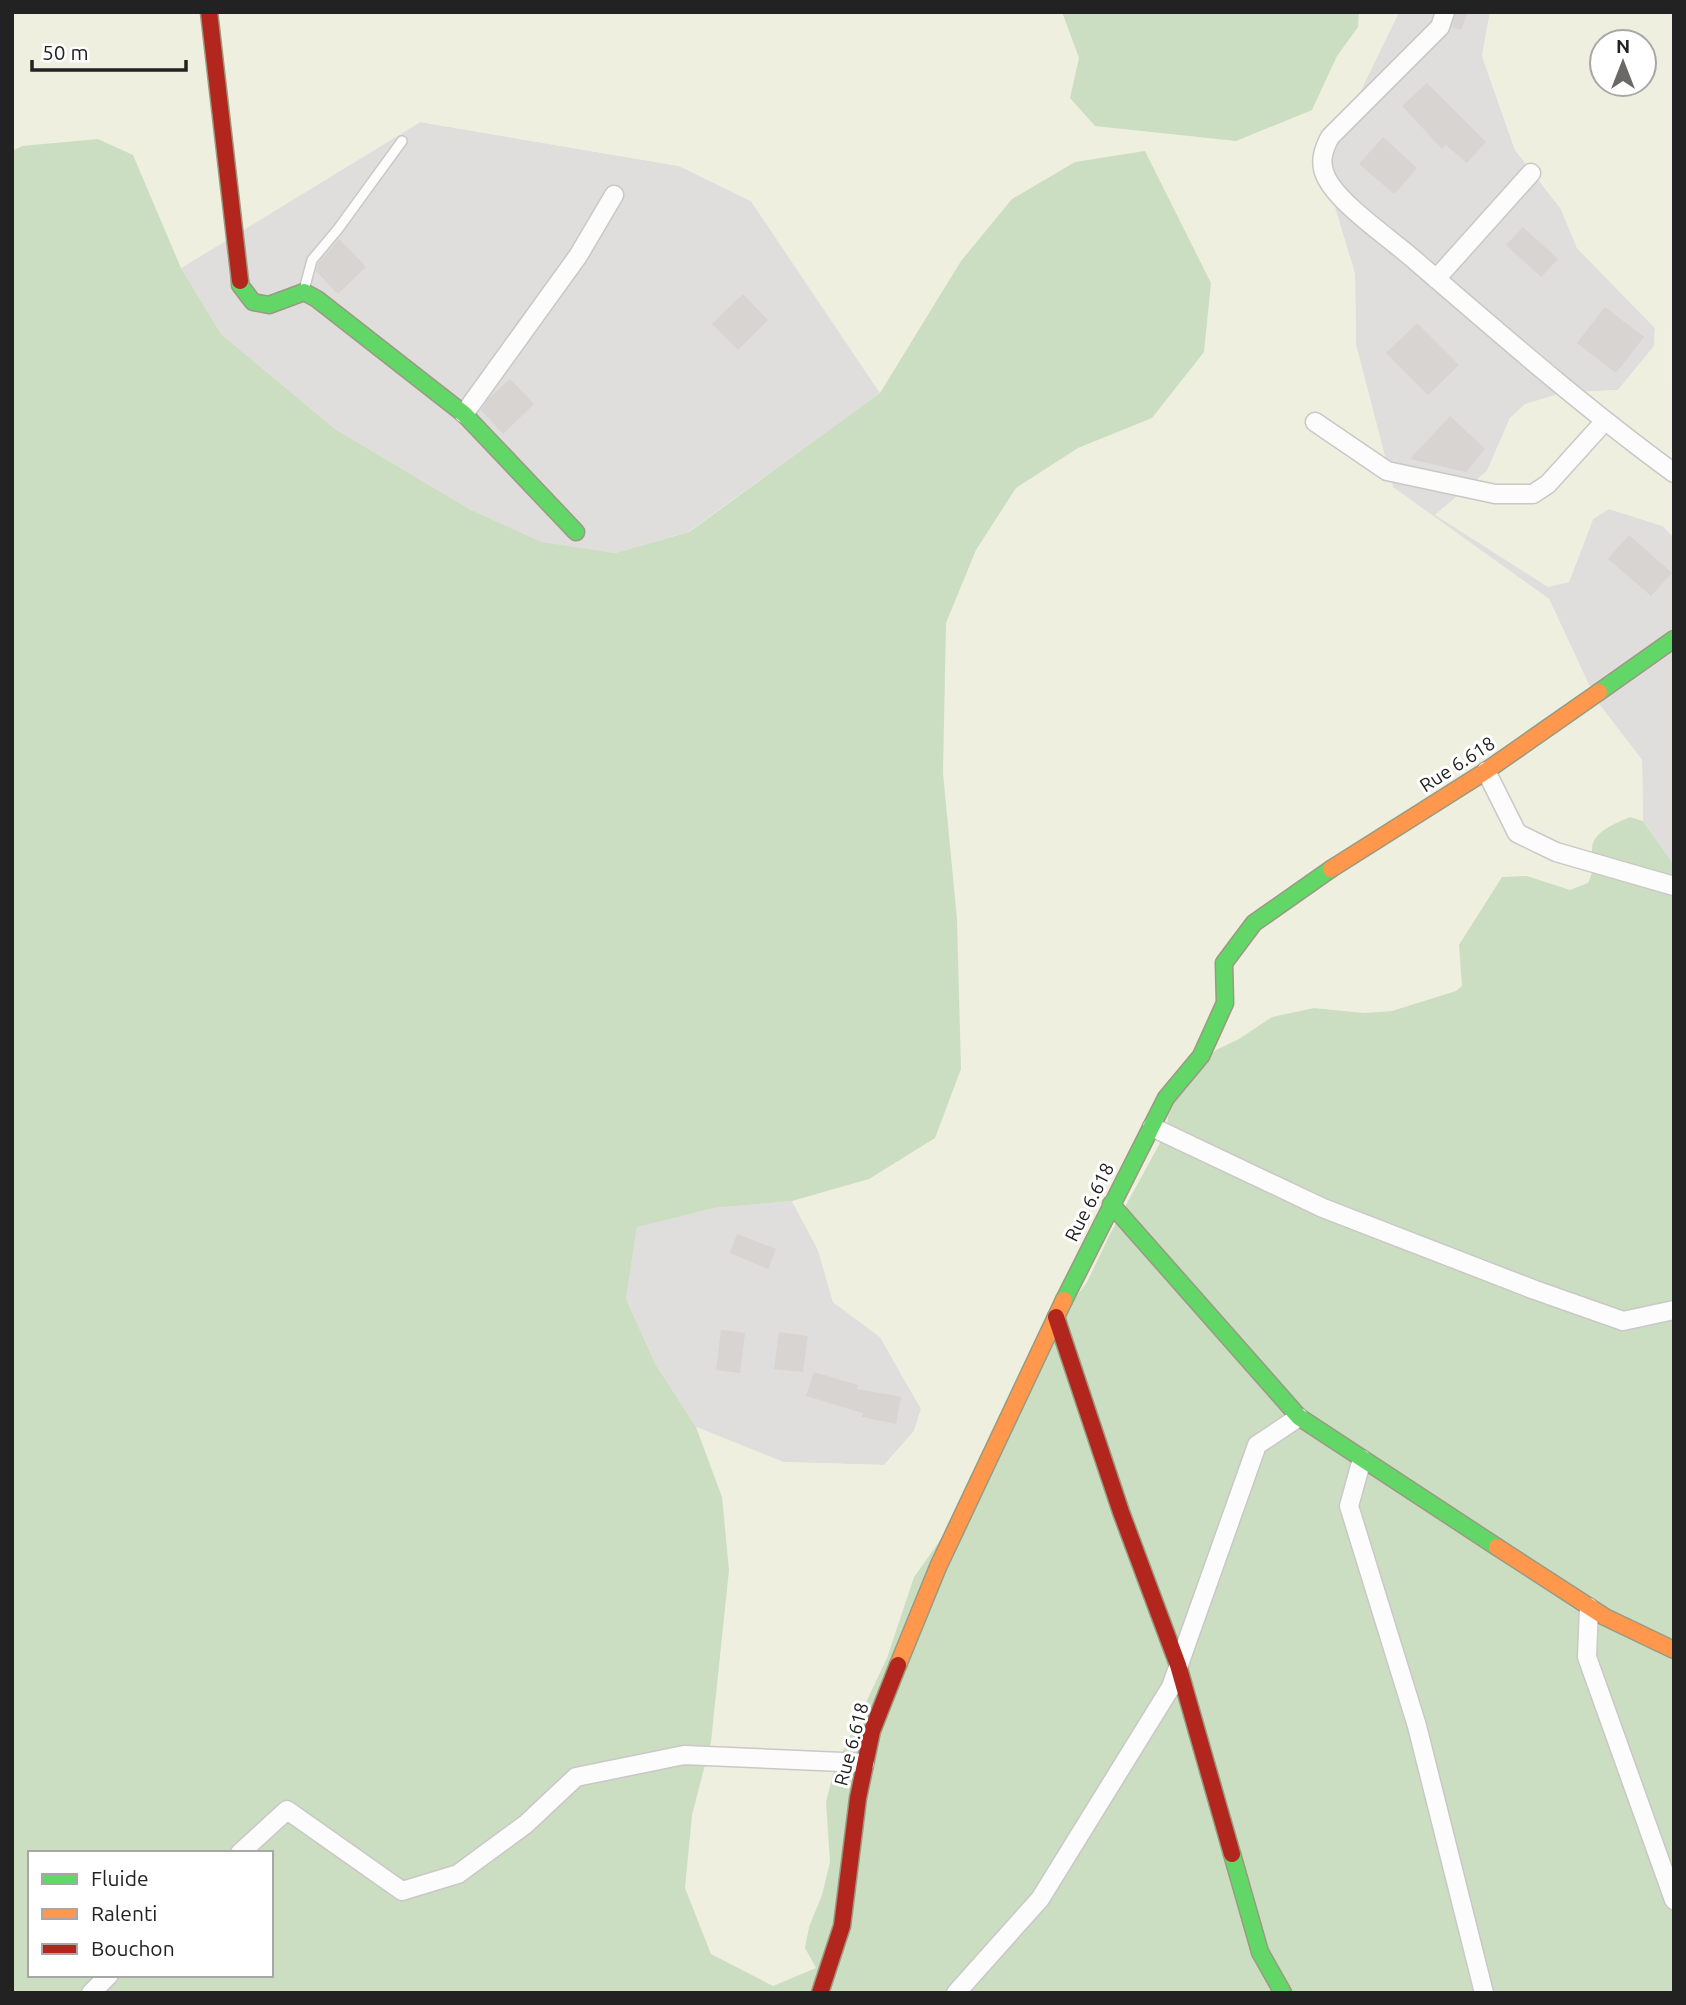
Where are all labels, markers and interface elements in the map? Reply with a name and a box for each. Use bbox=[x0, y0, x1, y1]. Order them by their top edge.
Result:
scale bar bbox=[32, 28, 186, 72]
north arrow bbox=[1588, 28, 1658, 98]
text: N bbox=[1616, 35, 1630, 57]
text: 50 m bbox=[42, 40, 89, 64]
street label: Rue 6.618 bbox=[1415, 732, 1499, 796]
street label: Rue 6.618 bbox=[1060, 1159, 1118, 1245]
street label: Rue 6.618 bbox=[829, 1700, 873, 1788]
legend bbox=[28, 1851, 273, 1977]
text: Fluide bbox=[91, 1866, 149, 1890]
text: Ralenti bbox=[91, 1901, 157, 1925]
text: Bouchon bbox=[91, 1936, 175, 1960]

